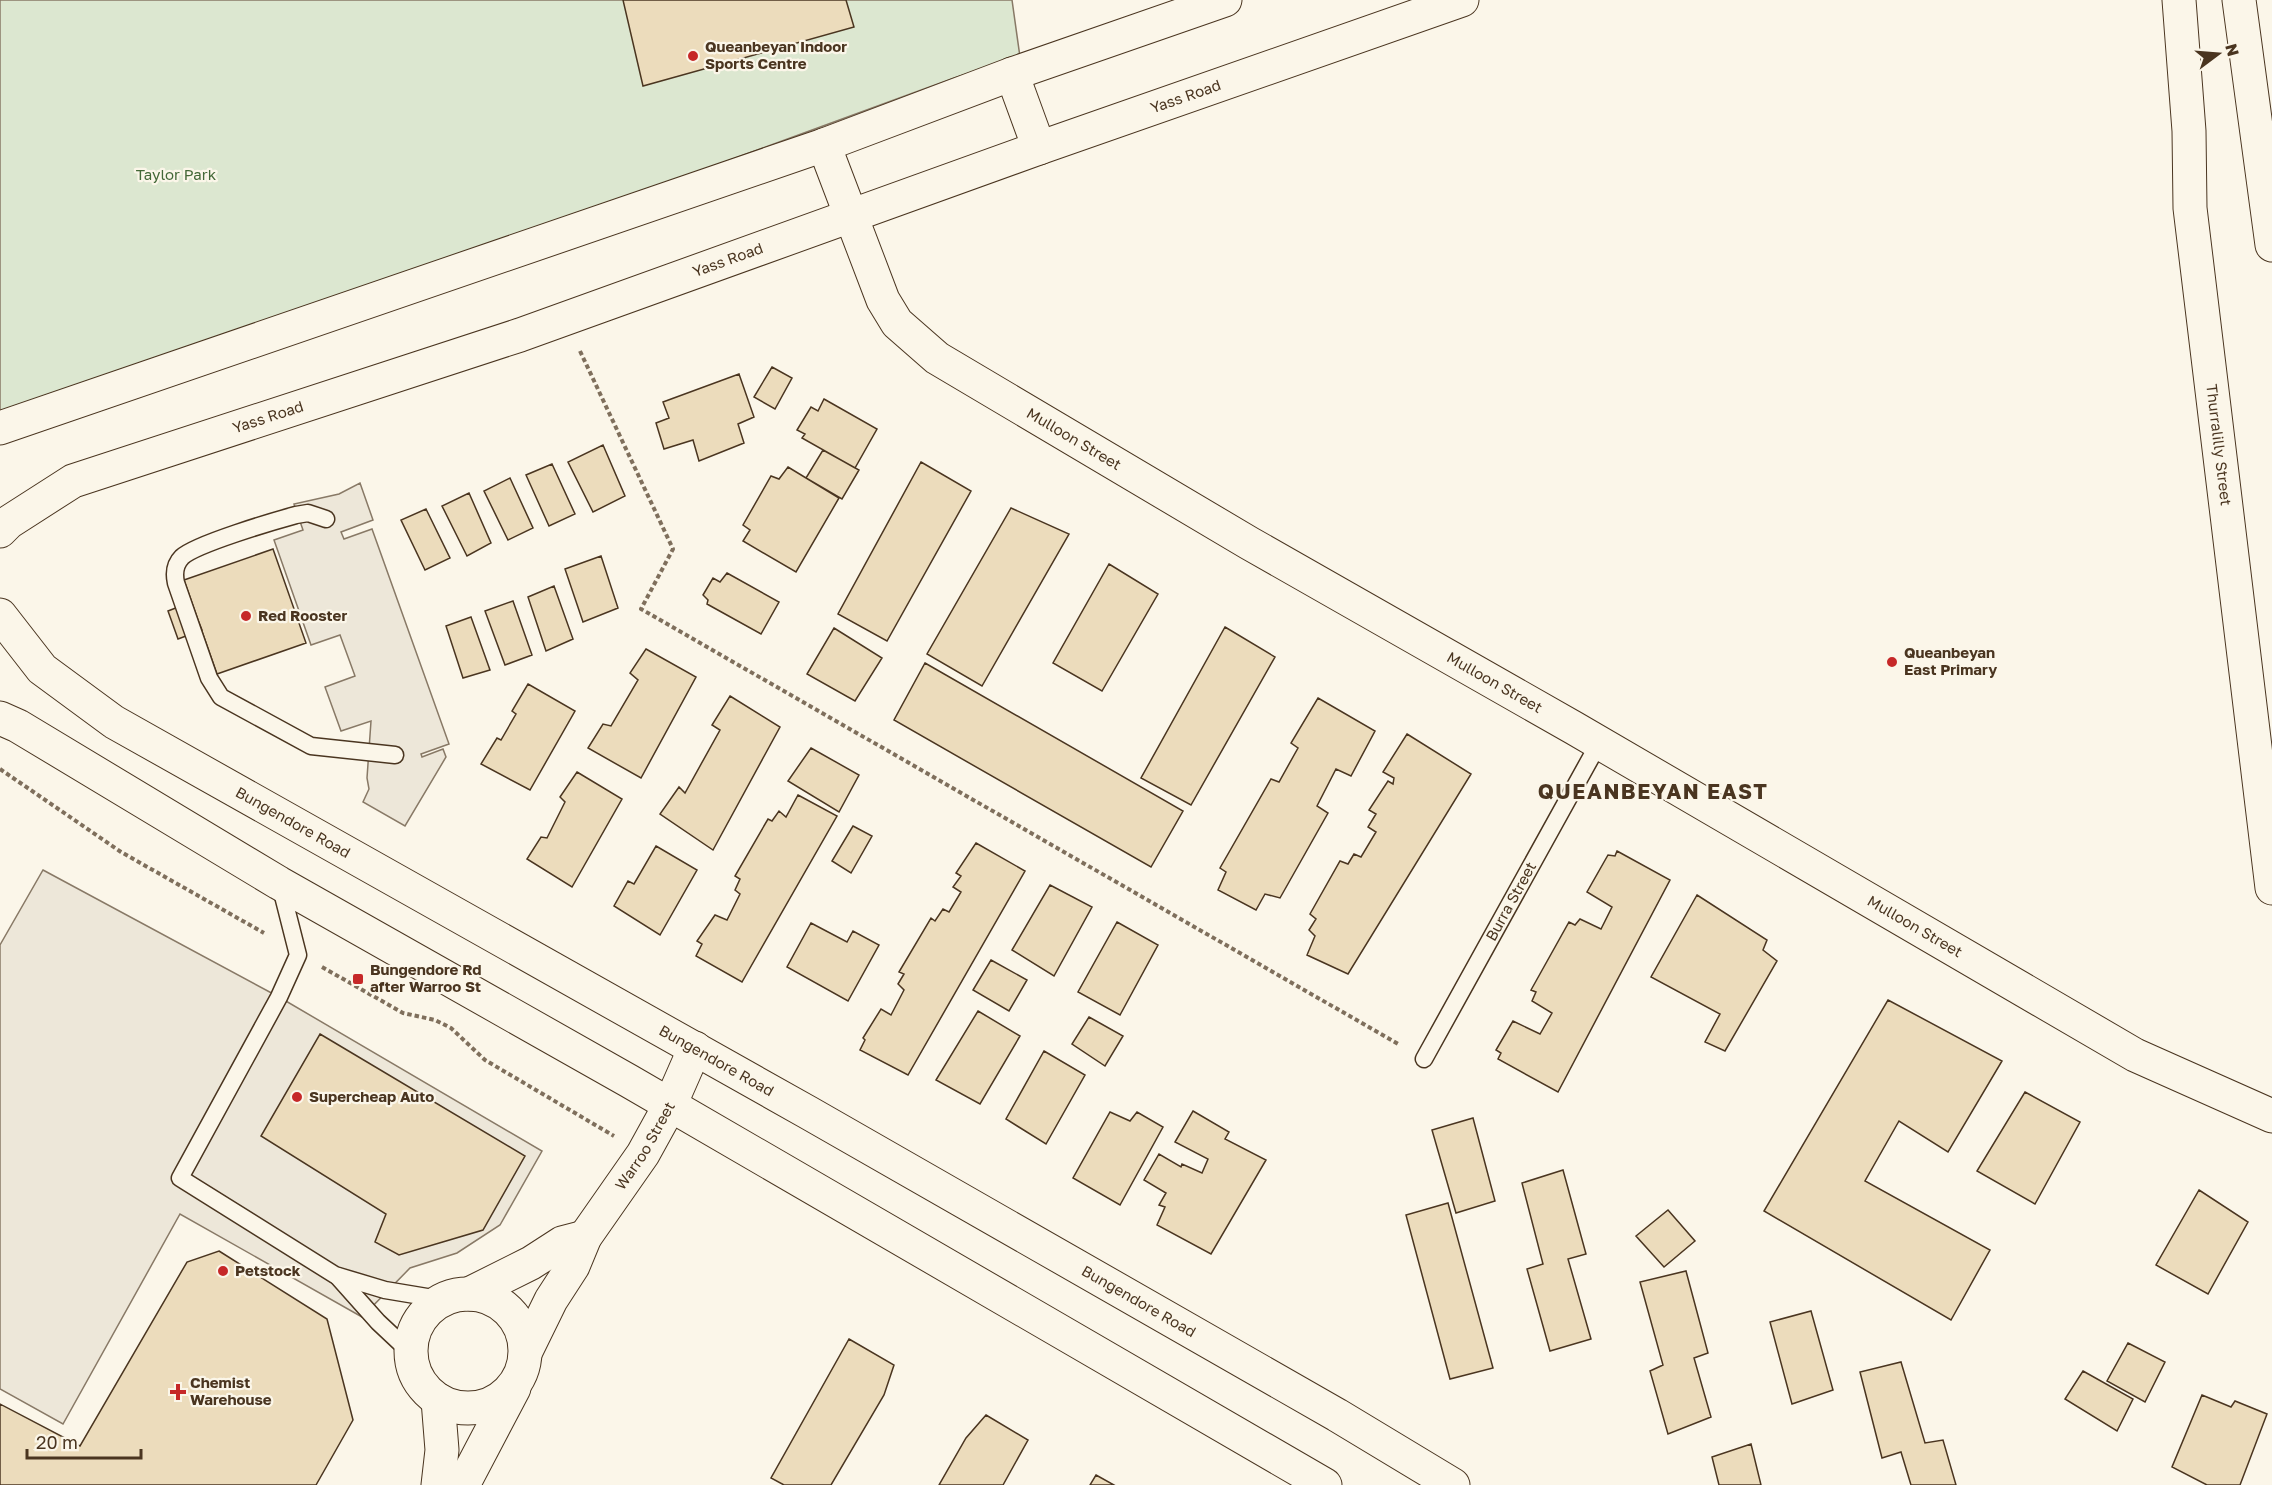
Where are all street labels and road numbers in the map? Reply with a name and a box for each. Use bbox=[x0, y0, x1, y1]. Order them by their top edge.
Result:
street label: Yass Road bbox=[1148, 75, 1223, 116]
street label: Yass Road bbox=[690, 238, 765, 280]
street label: Thurralilly Street bbox=[2203, 383, 2236, 507]
street label: Yass Road bbox=[230, 396, 305, 436]
street label: Mulloon Street bbox=[1024, 403, 1125, 473]
street label: Mulloon Street bbox=[1444, 648, 1546, 716]
street label: Bungendore Road bbox=[233, 782, 354, 861]
street label: Burra Street bbox=[1481, 858, 1539, 944]
street label: Mulloon Street bbox=[1865, 891, 1966, 960]
street label: Bungendore Road bbox=[656, 1021, 777, 1099]
street label: Warroo Street bbox=[611, 1098, 678, 1193]
street label: Bungendore Road bbox=[1079, 1261, 1199, 1340]

